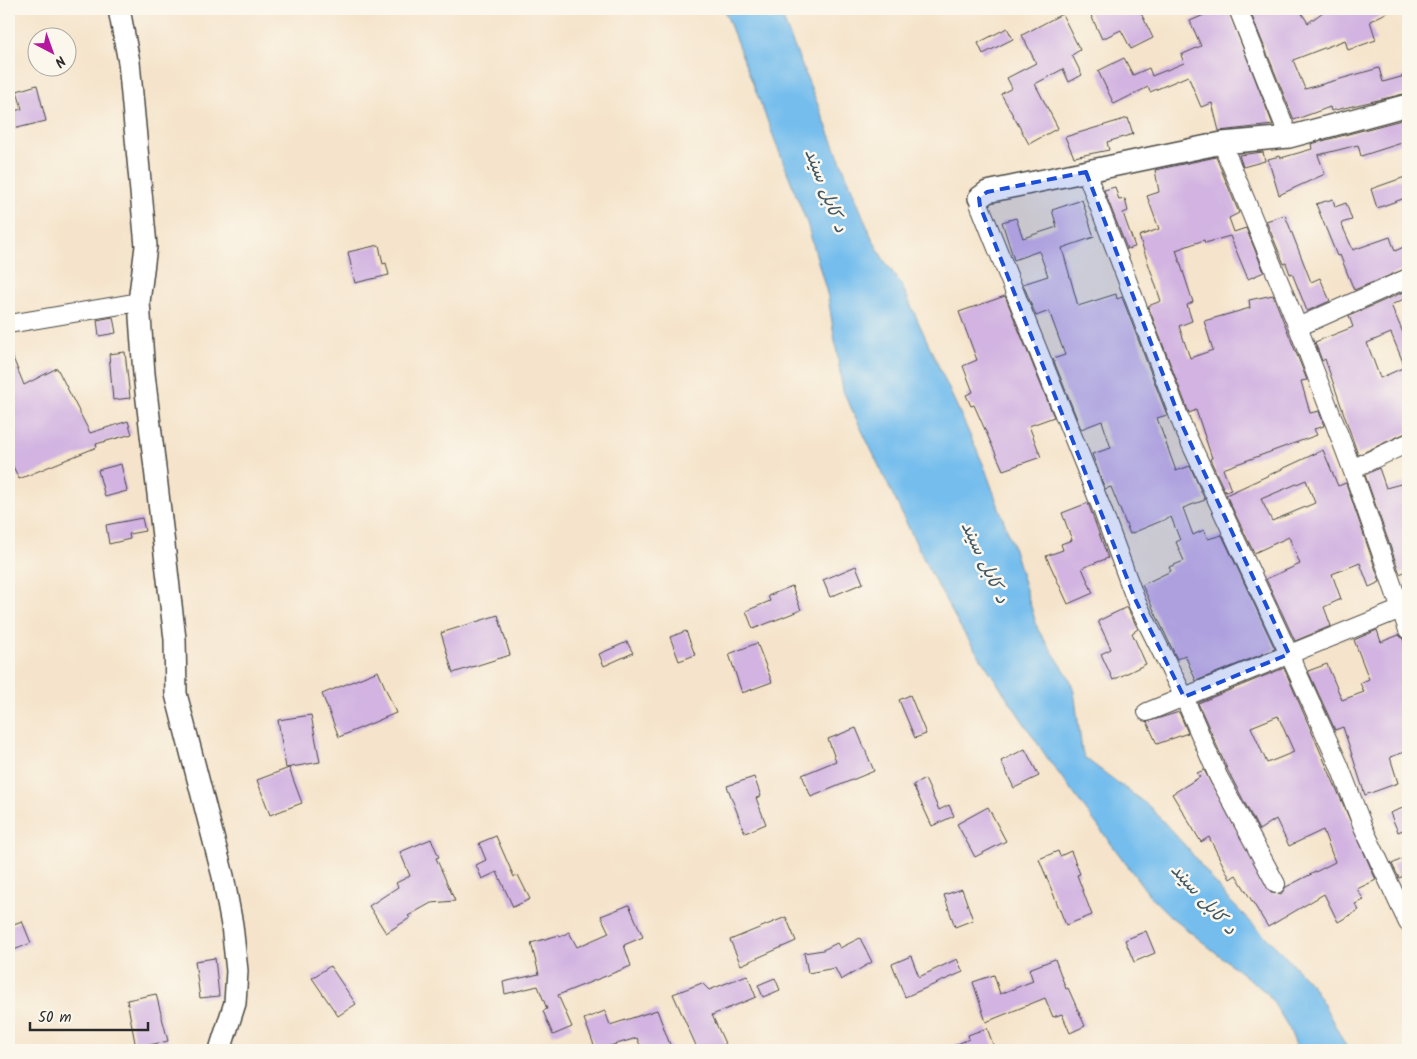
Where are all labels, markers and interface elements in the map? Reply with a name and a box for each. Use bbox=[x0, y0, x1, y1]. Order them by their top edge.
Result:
north arrow bbox=[28, 28, 78, 78]
text: N bbox=[49, 50, 70, 72]
water label: د کابل سيند bbox=[796, 145, 854, 238]
water label: د کابل سيند bbox=[952, 517, 1016, 609]
water label: د کابل سيند bbox=[1163, 858, 1243, 943]
scale bar bbox=[30, 999, 148, 1031]
text: 50 m bbox=[38, 1006, 72, 1030]

